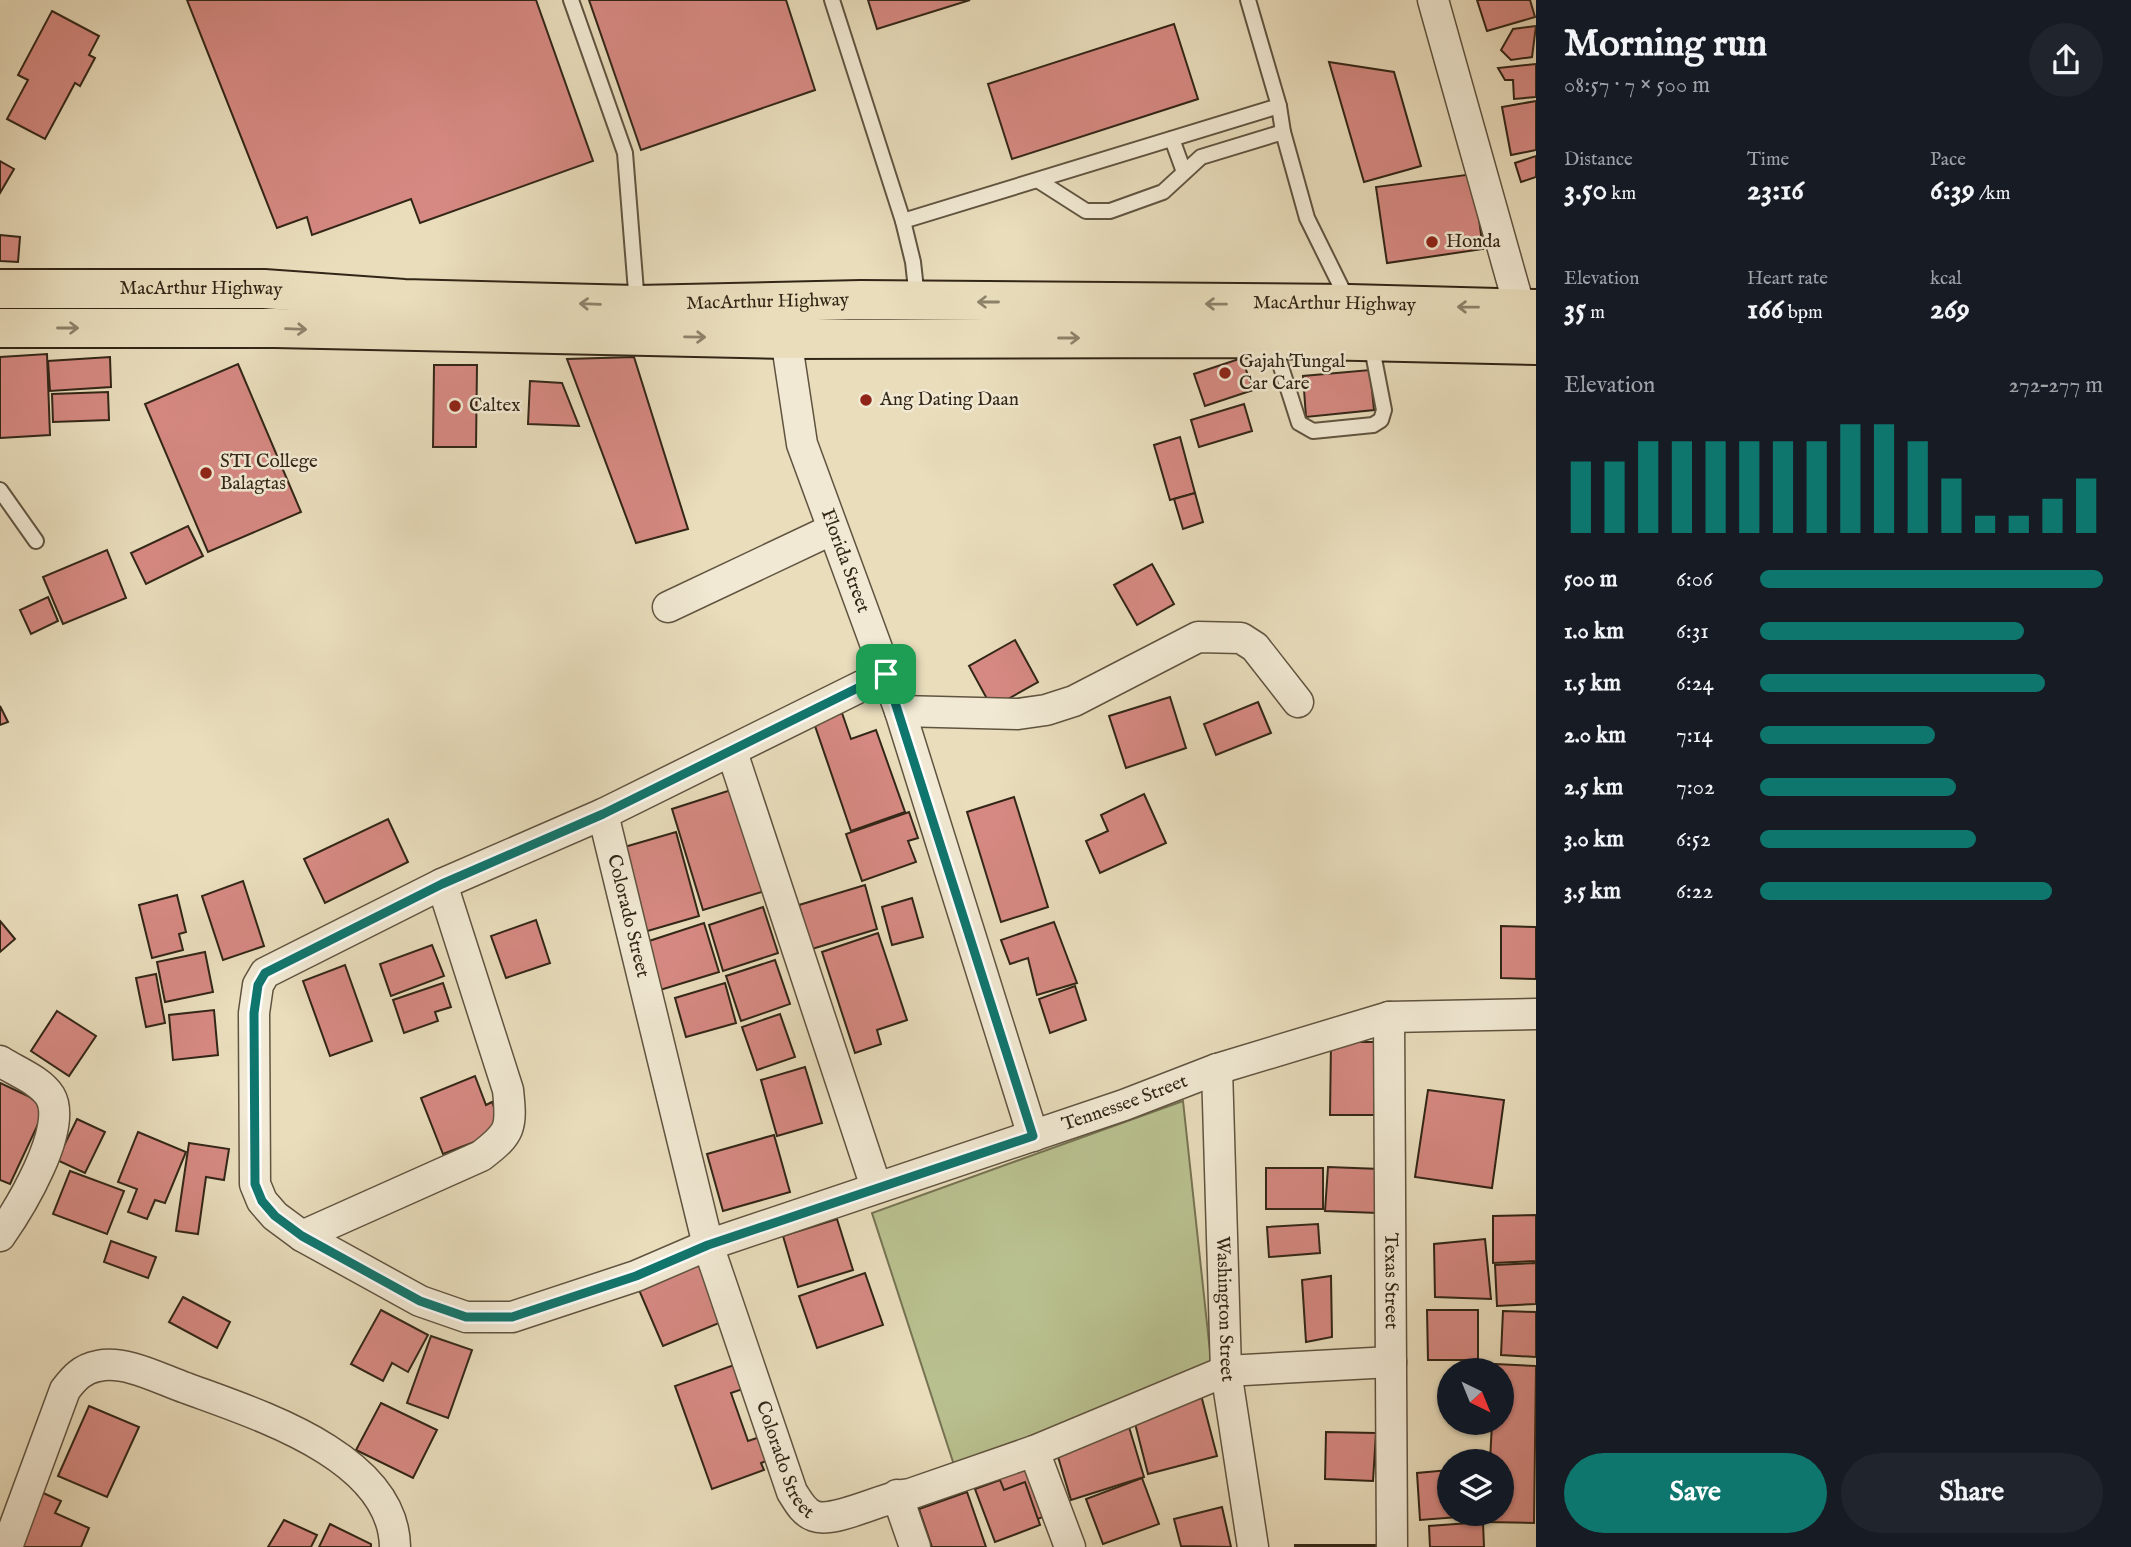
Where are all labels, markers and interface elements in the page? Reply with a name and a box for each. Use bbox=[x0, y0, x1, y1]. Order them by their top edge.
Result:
text: Morning run bbox=[1564, 21, 1767, 69]
button: share bbox=[2029, 23, 2103, 97]
text: 08:57 · 7 × 500 m bbox=[1564, 71, 1710, 100]
text: Distance bbox=[1564, 148, 1633, 172]
text: Time bbox=[1747, 148, 1789, 172]
text: Pace bbox=[1930, 148, 1966, 172]
text: 3.50 bbox=[1564, 172, 1607, 210]
text: 23:16 bbox=[1747, 172, 1804, 210]
text: 6:39 bbox=[1930, 172, 1975, 210]
text: km bbox=[1607, 182, 1636, 206]
text: /km bbox=[1975, 182, 2010, 206]
place label: Honda bbox=[1446, 230, 1501, 254]
marker: Honda bbox=[1424, 234, 1440, 250]
text: Elevation bbox=[1564, 267, 1639, 291]
text: Heart rate bbox=[1747, 267, 1828, 291]
text: kcal bbox=[1930, 267, 1962, 291]
street label: MacArthur Highway bbox=[119, 277, 284, 302]
street label: MacArthur Highway bbox=[686, 288, 850, 316]
street label: MacArthur Highway bbox=[1253, 291, 1417, 318]
text: 35 bbox=[1564, 291, 1586, 329]
text: 166 bbox=[1747, 291, 1784, 329]
text: 269 bbox=[1930, 291, 1970, 329]
one-way arrow bbox=[977, 295, 1000, 309]
one-way arrow bbox=[578, 297, 601, 310]
one-way arrow bbox=[1205, 297, 1228, 311]
one-way arrow bbox=[1457, 300, 1480, 314]
text: m bbox=[1586, 301, 1605, 325]
text: bpm bbox=[1784, 301, 1823, 325]
one-way arrow bbox=[56, 321, 79, 335]
one-way arrow bbox=[284, 322, 307, 335]
one-way arrow bbox=[683, 330, 706, 344]
one-way arrow bbox=[1057, 331, 1080, 345]
place label: Gajah Tungal Car Care bbox=[1239, 350, 1346, 396]
marker: Gajah Tungal Car Care bbox=[1217, 365, 1233, 381]
text: Elevation bbox=[1564, 371, 1655, 400]
text: 272–277 m bbox=[2008, 371, 2103, 400]
place label: Ang Dating Daan bbox=[879, 388, 1019, 412]
marker: Ang Dating Daan bbox=[858, 392, 874, 408]
place label: Caltex bbox=[469, 394, 521, 418]
marker: Caltex bbox=[447, 398, 463, 414]
place label: STI College Balagtas bbox=[220, 450, 318, 496]
marker: STI College Balagtas bbox=[198, 465, 214, 481]
street label: Florida Street bbox=[815, 506, 875, 617]
text: 500 m bbox=[1564, 565, 1618, 594]
text: 6:06 bbox=[1676, 565, 1713, 594]
text: 1.0 km bbox=[1564, 617, 1624, 646]
text: 6:31 bbox=[1676, 617, 1709, 646]
pin bbox=[856, 644, 916, 704]
icon: arrive bbox=[867, 655, 905, 693]
text: 1.5 km bbox=[1564, 669, 1621, 698]
text: 6:24 bbox=[1676, 669, 1714, 698]
text: 2.0 km bbox=[1564, 721, 1626, 750]
text: 7:14 bbox=[1676, 721, 1713, 750]
text: 2.5 km bbox=[1564, 773, 1623, 802]
text: 7:02 bbox=[1676, 773, 1715, 802]
text: 3.0 km bbox=[1564, 825, 1624, 854]
text: 6:52 bbox=[1676, 825, 1711, 854]
street label: Colorado Street bbox=[601, 852, 655, 981]
text: 3.5 km bbox=[1564, 877, 1621, 906]
text: 6:22 bbox=[1676, 877, 1713, 906]
street label: Tennessee Street bbox=[1059, 1069, 1192, 1137]
street label: Texas Street bbox=[1378, 1233, 1403, 1330]
street label: Washington Street bbox=[1210, 1236, 1240, 1384]
north arrow bbox=[1437, 1358, 1514, 1435]
map controls bbox=[1437, 1358, 1514, 1526]
street label: Colorado Street bbox=[750, 1398, 819, 1525]
button: layers bbox=[1437, 1449, 1514, 1526]
button: Save bbox=[1564, 1453, 1827, 1533]
button: Share bbox=[1841, 1453, 2103, 1533]

